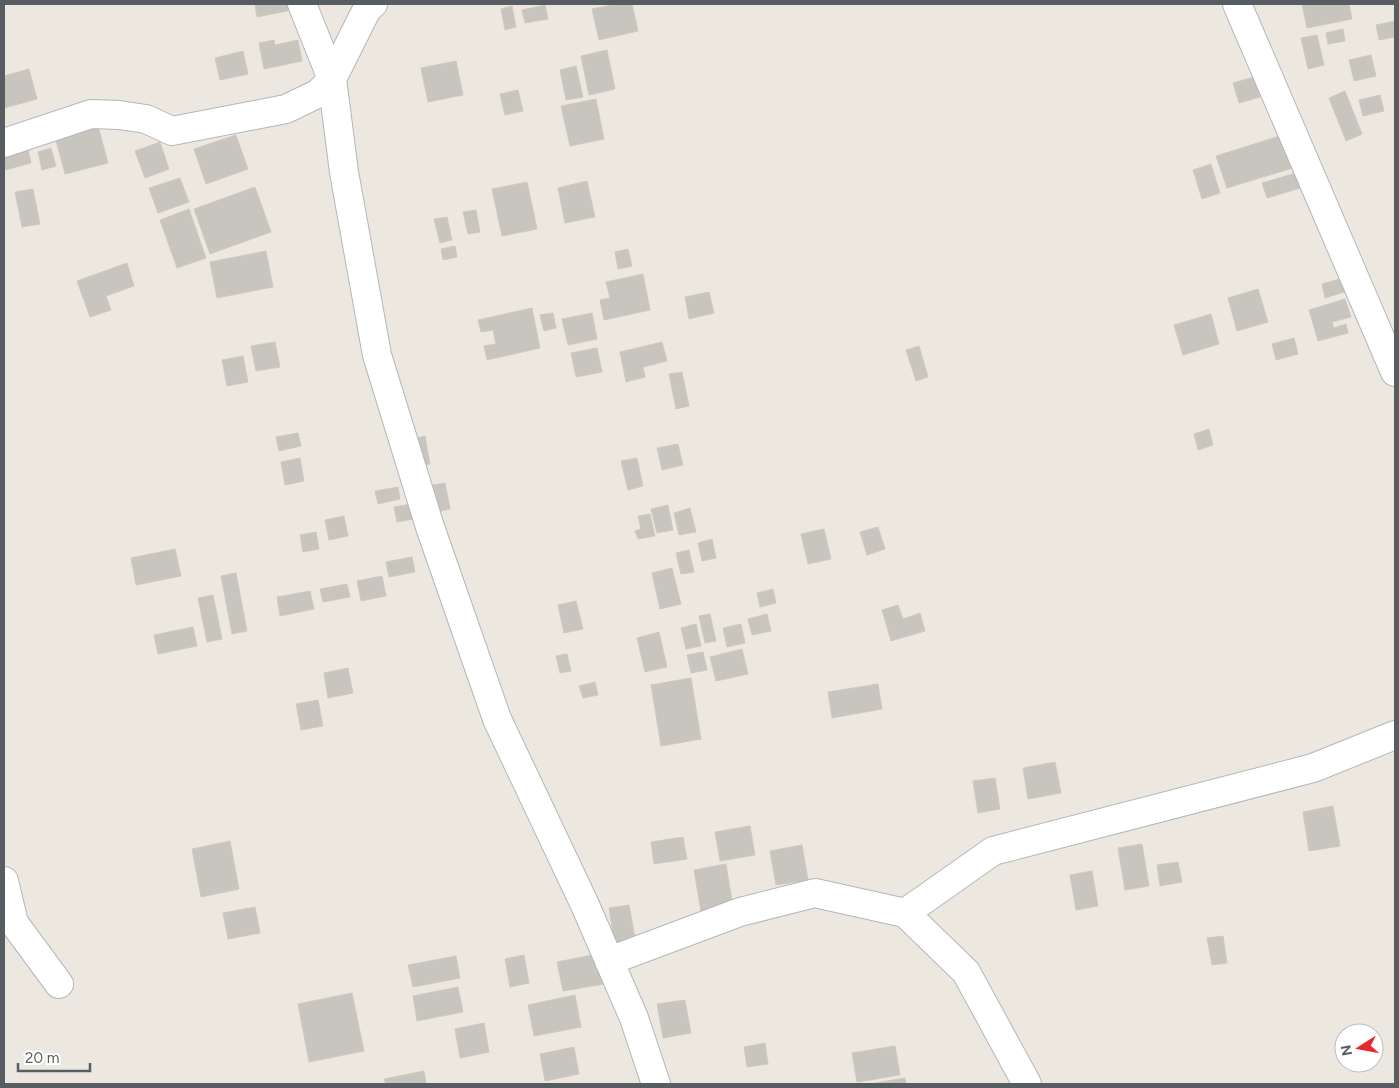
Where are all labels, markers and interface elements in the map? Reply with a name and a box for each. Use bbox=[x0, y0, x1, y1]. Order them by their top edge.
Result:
north arrow bbox=[1334, 1023, 1384, 1073]
scale bar bbox=[18, 1040, 90, 1072]
text: N bbox=[1337, 1043, 1356, 1057]
text: 20 m bbox=[25, 1049, 59, 1067]

